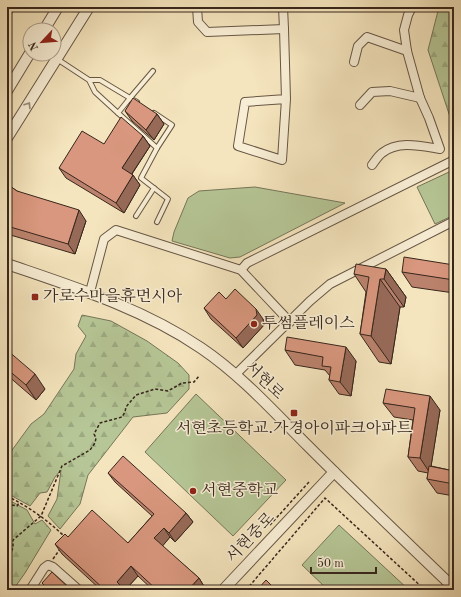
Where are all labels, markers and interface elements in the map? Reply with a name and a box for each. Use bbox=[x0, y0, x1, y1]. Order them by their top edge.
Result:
north arrow bbox=[22, 22, 62, 62]
text: N bbox=[27, 39, 41, 52]
one-way arrow bbox=[23, 102, 30, 109]
place label: 가로수마을휴먼시아 bbox=[43, 287, 183, 305]
marker: 가로수마을휴먼시아 bbox=[30, 292, 40, 302]
place label: 투썸플레이스 bbox=[262, 314, 355, 332]
marker: 투썸플레이스 bbox=[249, 319, 259, 329]
street label: 서현로 bbox=[242, 358, 287, 403]
marker: 서현초등학교.가경아이파크아파트 bbox=[289, 408, 299, 418]
place label: 서현초등학교.가경아이파크아파트 bbox=[176, 419, 413, 437]
place label: 서현중학교 bbox=[201, 481, 278, 499]
marker: 서현중학교 bbox=[188, 486, 198, 496]
street label: 서현중로 bbox=[223, 508, 278, 566]
scale bar bbox=[311, 549, 376, 575]
text: 50 m bbox=[317, 557, 344, 570]

